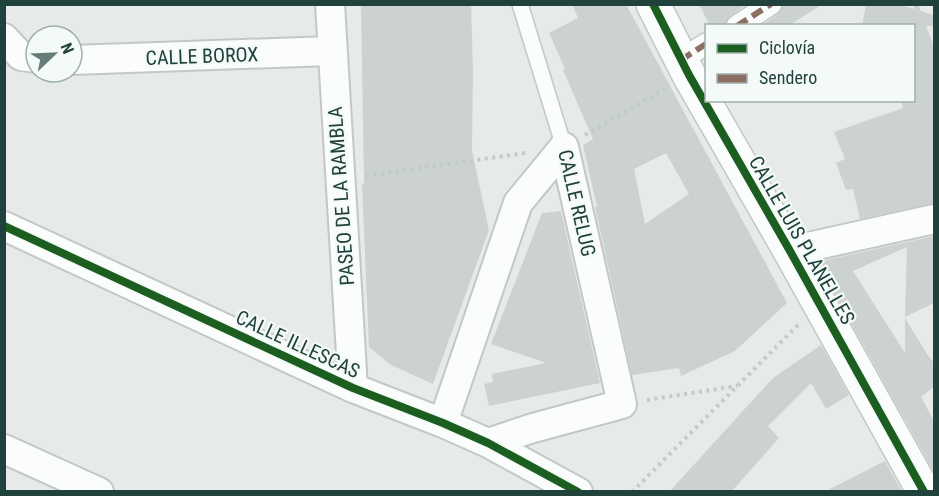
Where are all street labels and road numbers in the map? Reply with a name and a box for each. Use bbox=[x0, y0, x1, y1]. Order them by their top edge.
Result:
street label: CALLE BOROX bbox=[145, 42, 259, 70]
street label: PASEO DE LA RAMBLA bbox=[323, 105, 359, 286]
street label: CALLE RELUG bbox=[553, 147, 601, 259]
street label: CALLE LUIS PLANELLES bbox=[744, 151, 860, 329]
street label: CALLE ILLESCAS bbox=[232, 305, 364, 383]

